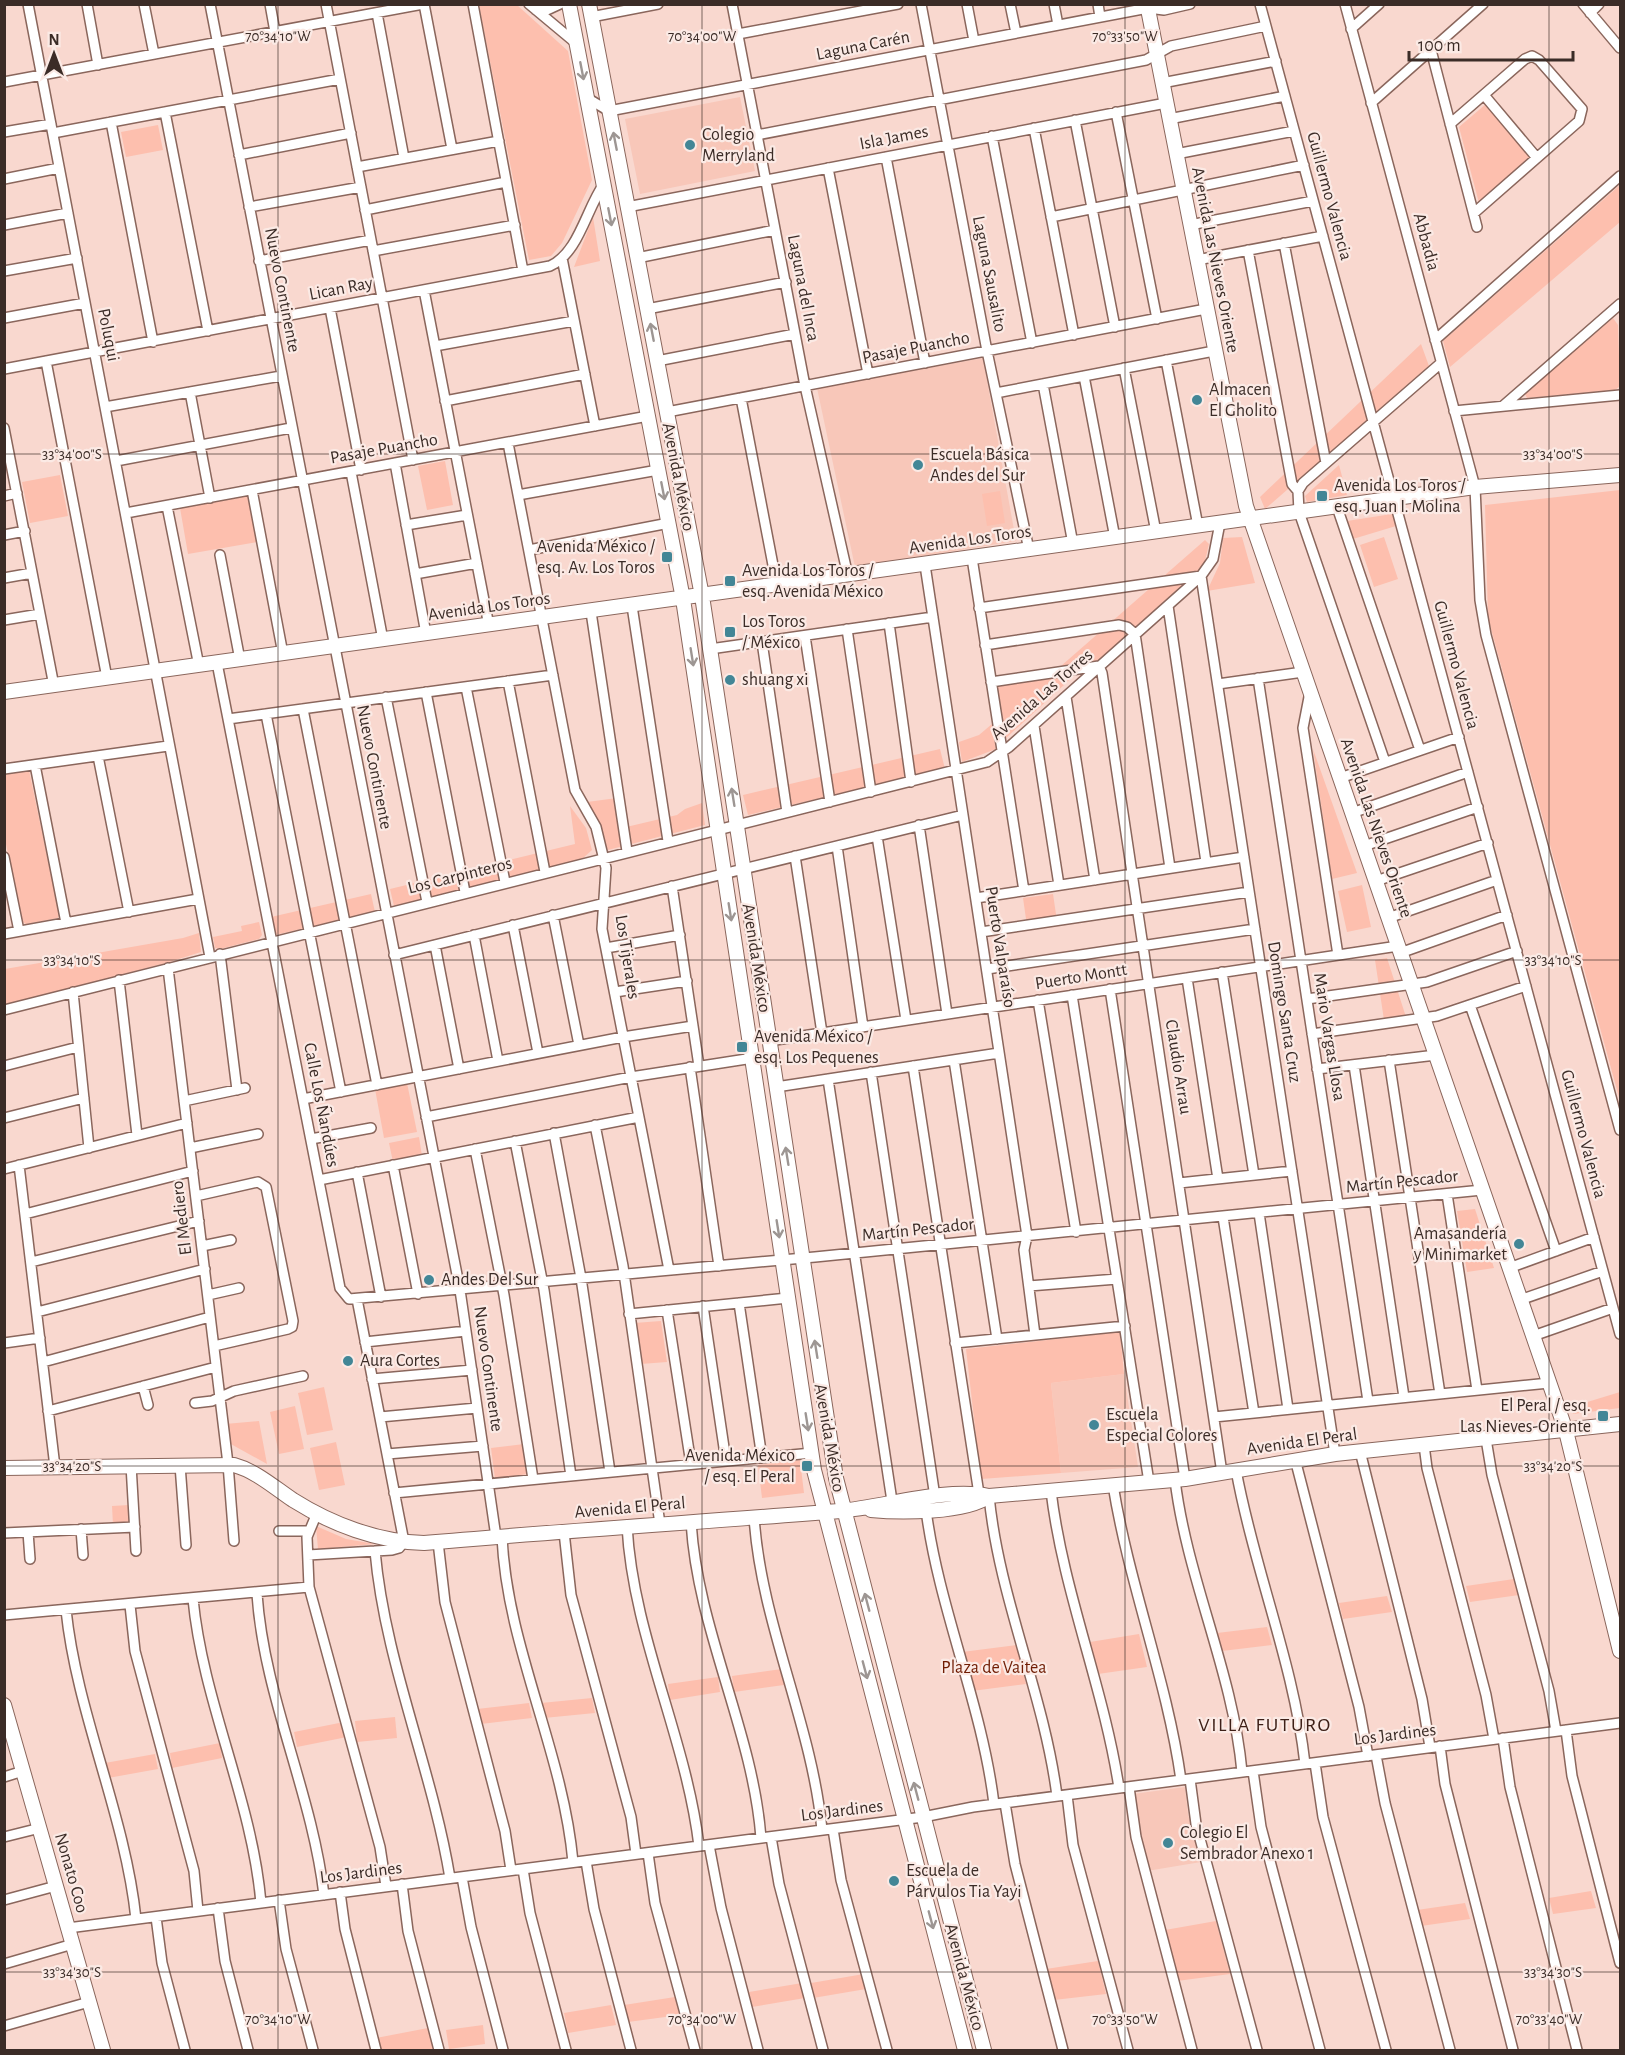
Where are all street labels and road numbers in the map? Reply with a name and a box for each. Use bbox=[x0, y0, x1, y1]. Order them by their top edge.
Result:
street label: Laguna Carén bbox=[815, 28, 911, 64]
street label: Isla James bbox=[858, 123, 930, 153]
street label: Guillermo Valencia bbox=[1303, 130, 1355, 262]
street label: Avenida Las Nieves Oriente bbox=[1188, 166, 1242, 354]
street label: Abbadia bbox=[1410, 211, 1442, 273]
street label: Laguna Sausalito bbox=[969, 214, 1009, 334]
street label: Nuevo Continente bbox=[261, 226, 303, 354]
street label: Laguna del Inca bbox=[784, 233, 822, 343]
street label: Lican Ray bbox=[308, 274, 375, 304]
street label: Poluqui bbox=[94, 307, 122, 363]
street label: Pasaje Puancho bbox=[861, 329, 971, 367]
street label: Avenida México bbox=[659, 421, 697, 533]
street label: Pasaje Puancho bbox=[329, 431, 439, 467]
street label: Avenida Los Toros bbox=[908, 523, 1032, 557]
street label: Avenida Los Toros bbox=[427, 590, 551, 624]
street label: Guillermo Valencia bbox=[1430, 599, 1482, 731]
street label: Avenida Las Torres bbox=[988, 646, 1096, 744]
street label: Nuevo Continente bbox=[353, 703, 395, 831]
street label: Avenida Las Nieves Oriente bbox=[1337, 736, 1415, 920]
street label: Los Carpinteros bbox=[406, 854, 514, 898]
street label: Puerto Valparaíso bbox=[982, 885, 1019, 1009]
street label: Avenida México bbox=[739, 902, 774, 1014]
street label: Los Tijerales bbox=[611, 913, 643, 1001]
street label: Domingo Santa Cruz bbox=[1264, 940, 1304, 1084]
street label: Puerto Montt bbox=[1034, 961, 1129, 993]
street label: Mario Vargas Llosa bbox=[1310, 972, 1348, 1102]
street label: Claudio Arrau bbox=[1162, 1018, 1194, 1116]
street label: Calle Los Ñandúes bbox=[300, 1041, 345, 1169]
street label: Guillermo Valencia bbox=[1557, 1068, 1609, 1200]
street label: Martín Pescador bbox=[1345, 1167, 1459, 1197]
street label: El Mediero bbox=[168, 1180, 195, 1256]
street label: Martín Pescador bbox=[861, 1215, 975, 1245]
street label: Nuevo Continente bbox=[470, 1305, 506, 1433]
street label: Avenida México bbox=[811, 1382, 847, 1494]
street label: Avenida El Peral bbox=[1246, 1425, 1358, 1459]
street label: Avenida El Peral bbox=[574, 1494, 686, 1522]
street label: Los Jardines bbox=[1353, 1721, 1437, 1749]
street label: Los Jardines bbox=[800, 1797, 884, 1825]
street label: Nonato Coo bbox=[51, 1831, 91, 1915]
street label: Los Jardines bbox=[319, 1859, 403, 1887]
street label: Avenida México bbox=[941, 1922, 987, 2033]

